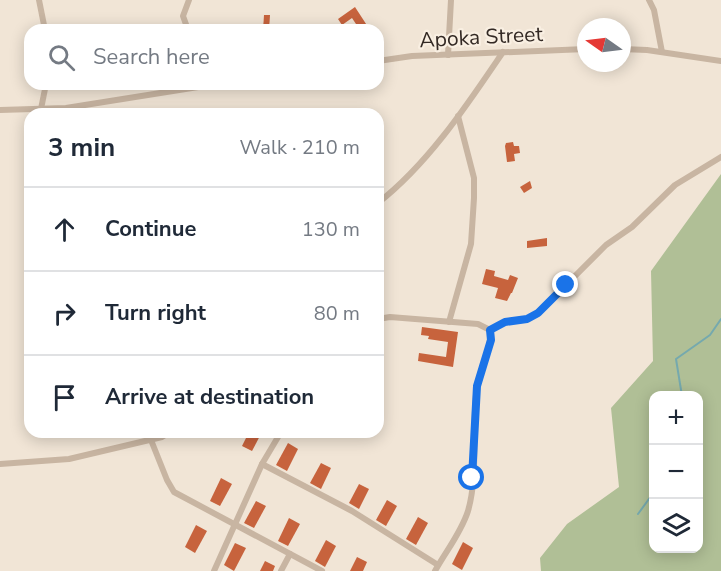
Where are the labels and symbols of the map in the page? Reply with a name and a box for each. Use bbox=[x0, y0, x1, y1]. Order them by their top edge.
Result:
north arrow bbox=[577, 18, 631, 72]
street label: Apoka Street bbox=[419, 20, 544, 54]
route end bbox=[552, 271, 578, 297]
route start bbox=[458, 464, 484, 490]

